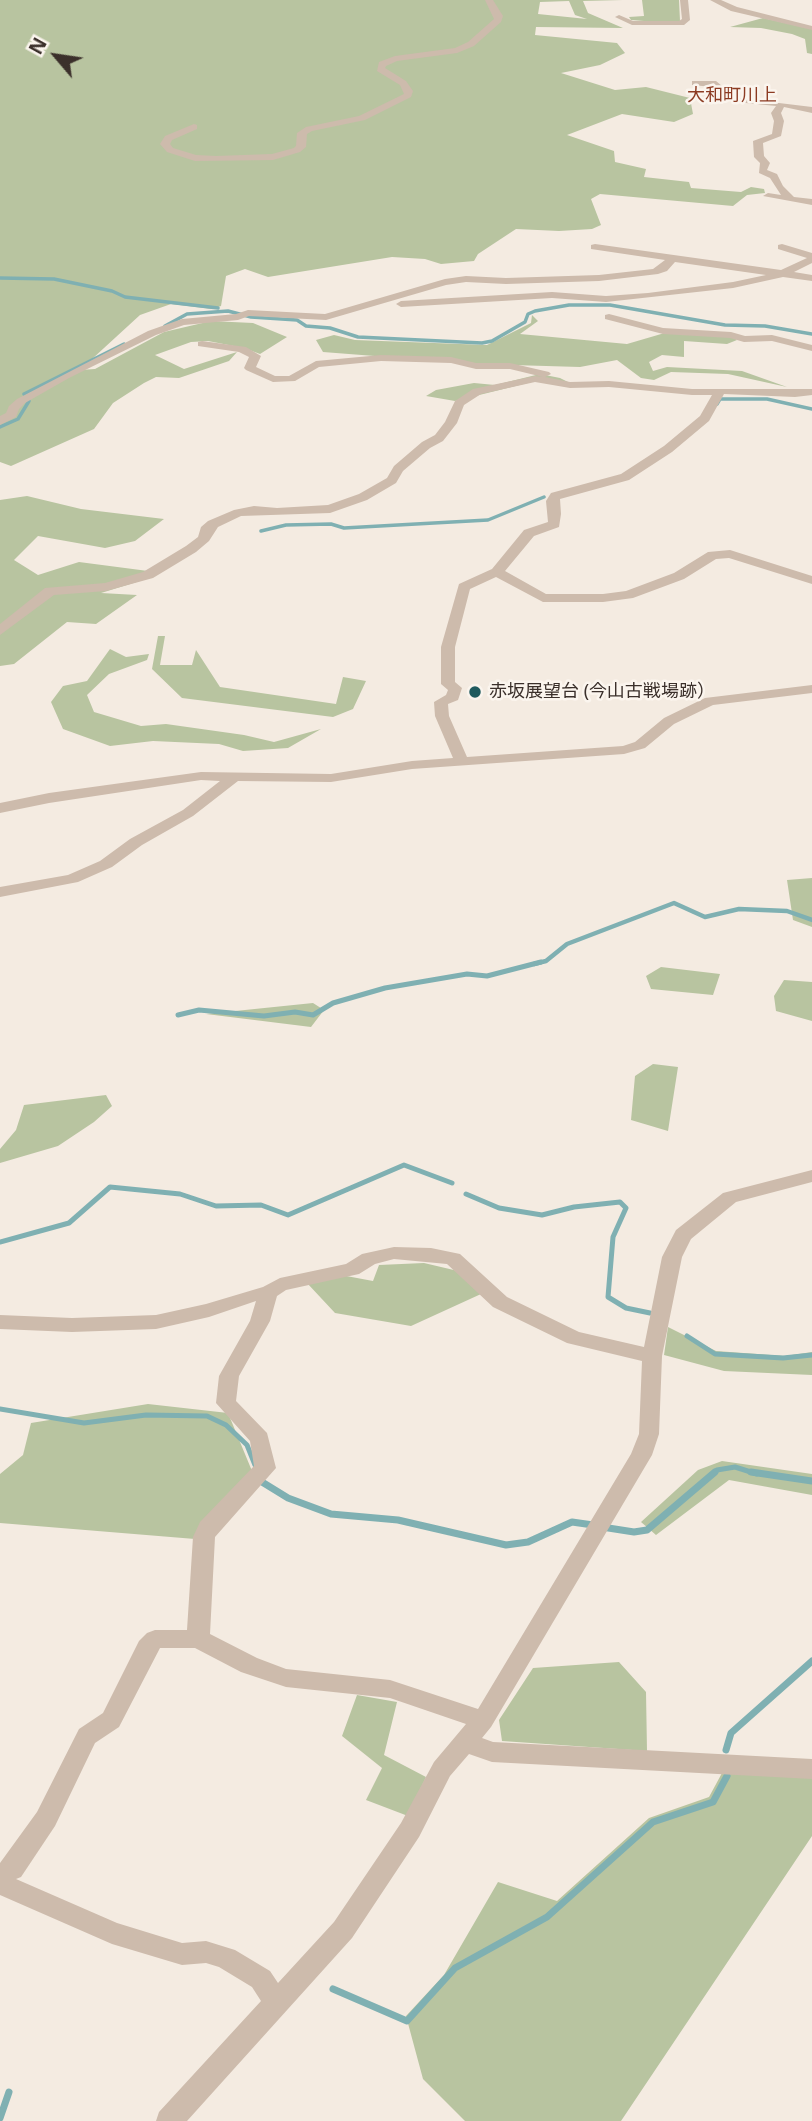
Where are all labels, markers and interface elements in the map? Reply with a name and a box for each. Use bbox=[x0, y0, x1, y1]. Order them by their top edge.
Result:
north arrow bbox=[21, 21, 91, 91]
text: N bbox=[23, 33, 53, 59]
district label: 大和町川上 bbox=[687, 85, 777, 107]
place label: 赤坂展望台 (今山古戦場跡） bbox=[489, 681, 715, 703]
marker: 赤坂展望台 (今山古戦場跡） bbox=[467, 684, 483, 700]

